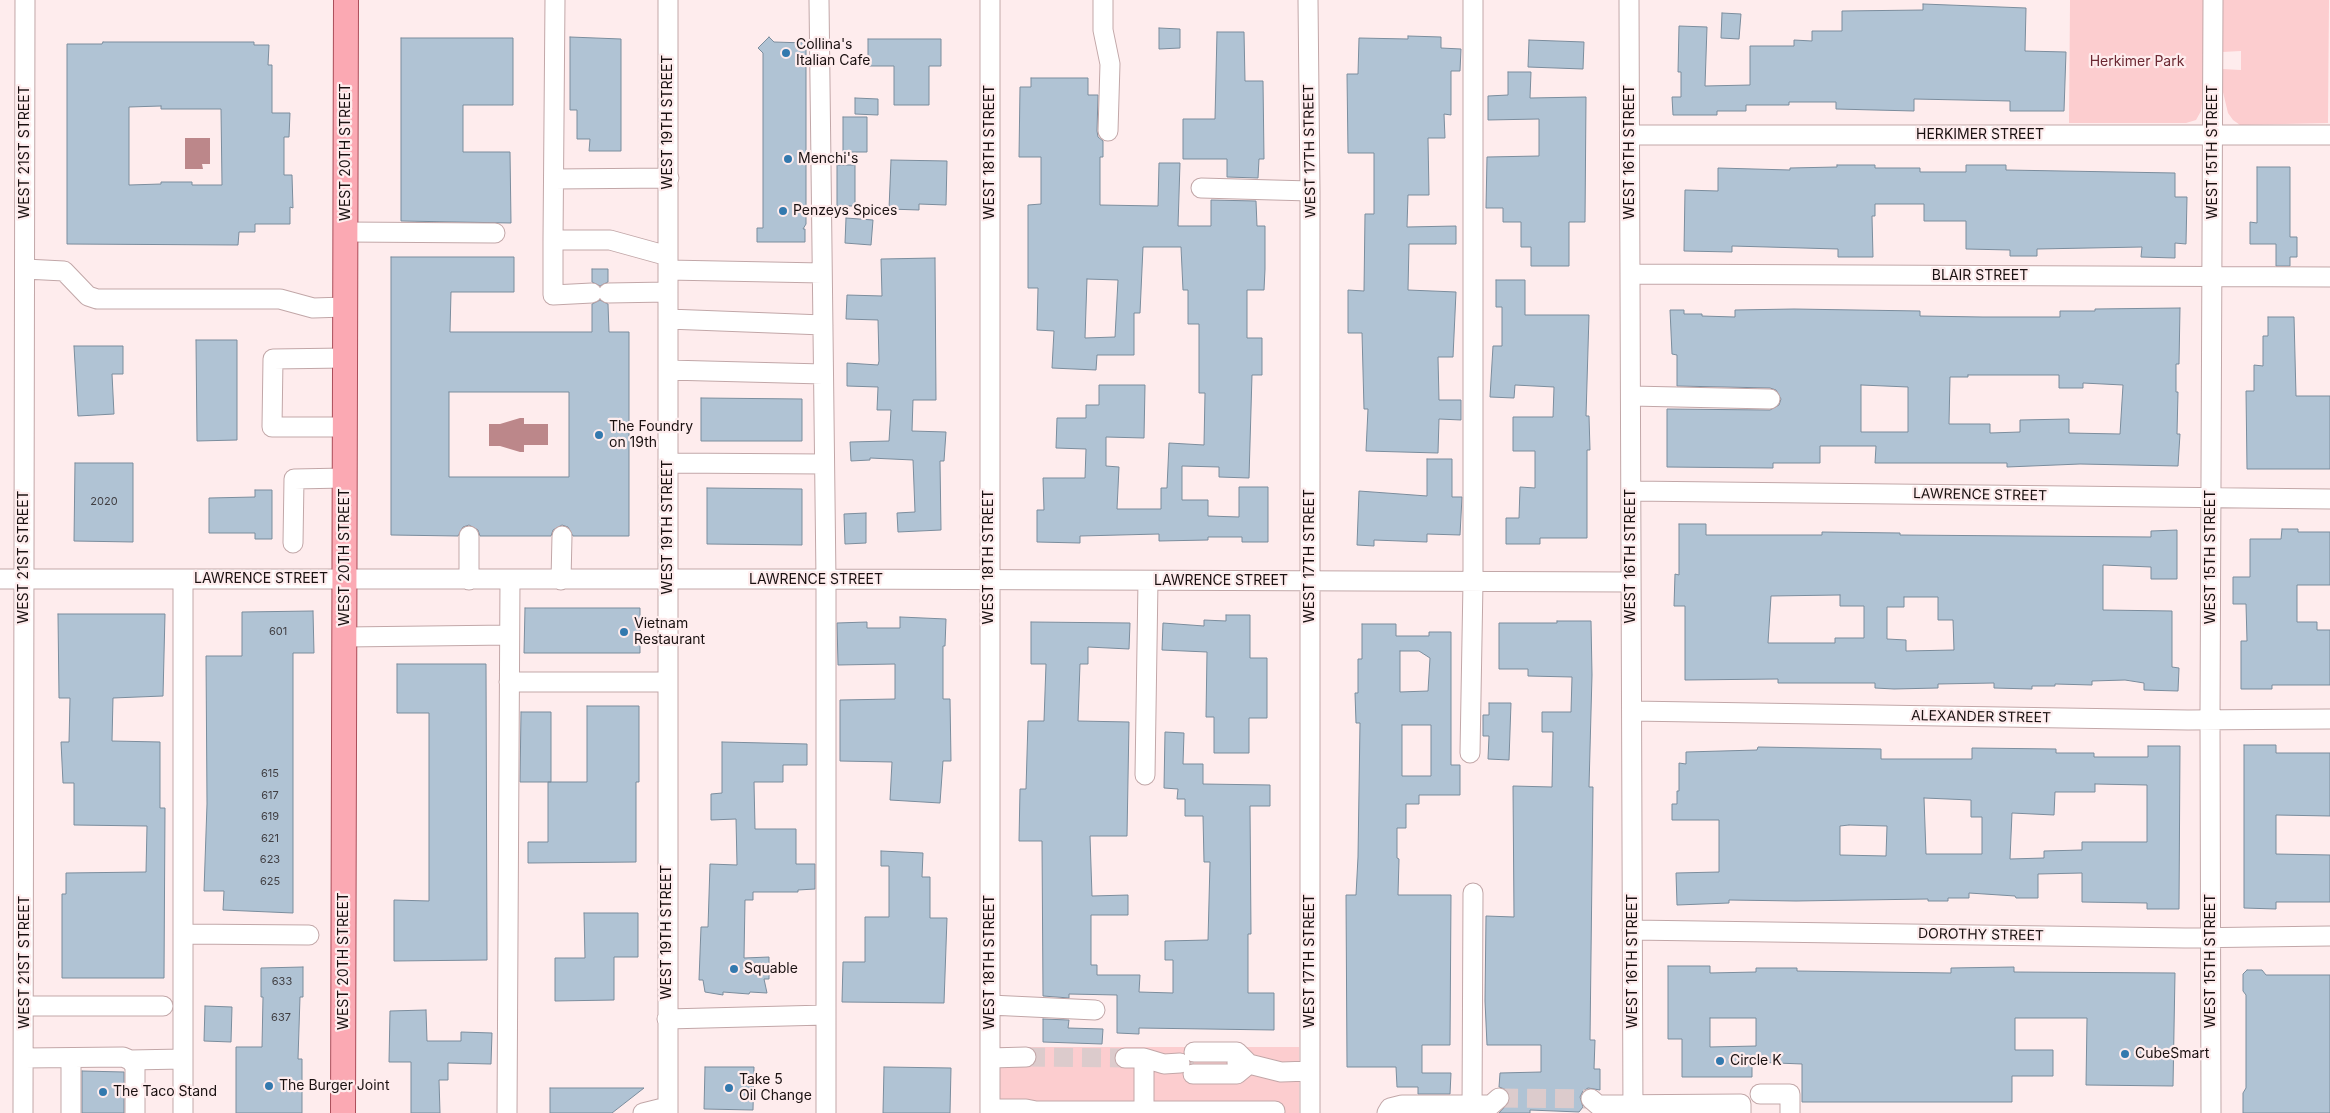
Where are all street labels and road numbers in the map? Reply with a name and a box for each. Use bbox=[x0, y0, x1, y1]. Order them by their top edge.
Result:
street label: WEST 19TH STREET bbox=[660, 55, 676, 189]
street label: WEST 20TH STREET bbox=[338, 83, 354, 221]
street label: WEST 17TH STREET bbox=[1300, 84, 1320, 218]
street label: WEST 21ST STREET bbox=[17, 85, 33, 219]
street label: WEST 18TH STREET bbox=[982, 85, 998, 219]
street label: WEST 16TH STREET bbox=[1622, 85, 1638, 219]
street label: WEST 15TH STREET bbox=[2205, 85, 2221, 219]
street label: HERKIMER STREET bbox=[1916, 127, 2044, 143]
street label: BLAIR STREET bbox=[1932, 268, 2028, 284]
street label: WEST 19TH STREET bbox=[660, 460, 676, 594]
street label: LAWRENCE STREET bbox=[1913, 485, 2047, 505]
street label: WEST 20TH STREET bbox=[337, 488, 353, 626]
street label: WEST 17TH STREET bbox=[1302, 489, 1318, 623]
street label: WEST 16TH STREET bbox=[1623, 489, 1639, 623]
street label: WEST 21ST STREET bbox=[16, 490, 32, 624]
street label: WEST 18TH STREET bbox=[981, 490, 997, 624]
street label: WEST 15TH STREET bbox=[2203, 490, 2219, 624]
street label: LAWRENCE STREET bbox=[194, 571, 328, 587]
street label: LAWRENCE STREET bbox=[749, 572, 883, 588]
street label: LAWRENCE STREET bbox=[1154, 573, 1288, 589]
street label: ALEXANDER STREET bbox=[1911, 707, 2051, 727]
street label: WEST 19TH STREET bbox=[659, 865, 675, 999]
street label: WEST 20TH STREET bbox=[336, 892, 352, 1030]
street label: WEST 17TH STREET bbox=[1302, 894, 1318, 1028]
street label: WEST 16TH STREET bbox=[1625, 894, 1641, 1028]
street label: WEST 15TH STREET bbox=[2203, 894, 2219, 1028]
street label: WEST 21ST STREET bbox=[17, 895, 33, 1029]
street label: WEST 18TH STREET bbox=[982, 895, 998, 1029]
street label: DOROTHY STREET bbox=[1918, 926, 2044, 944]

